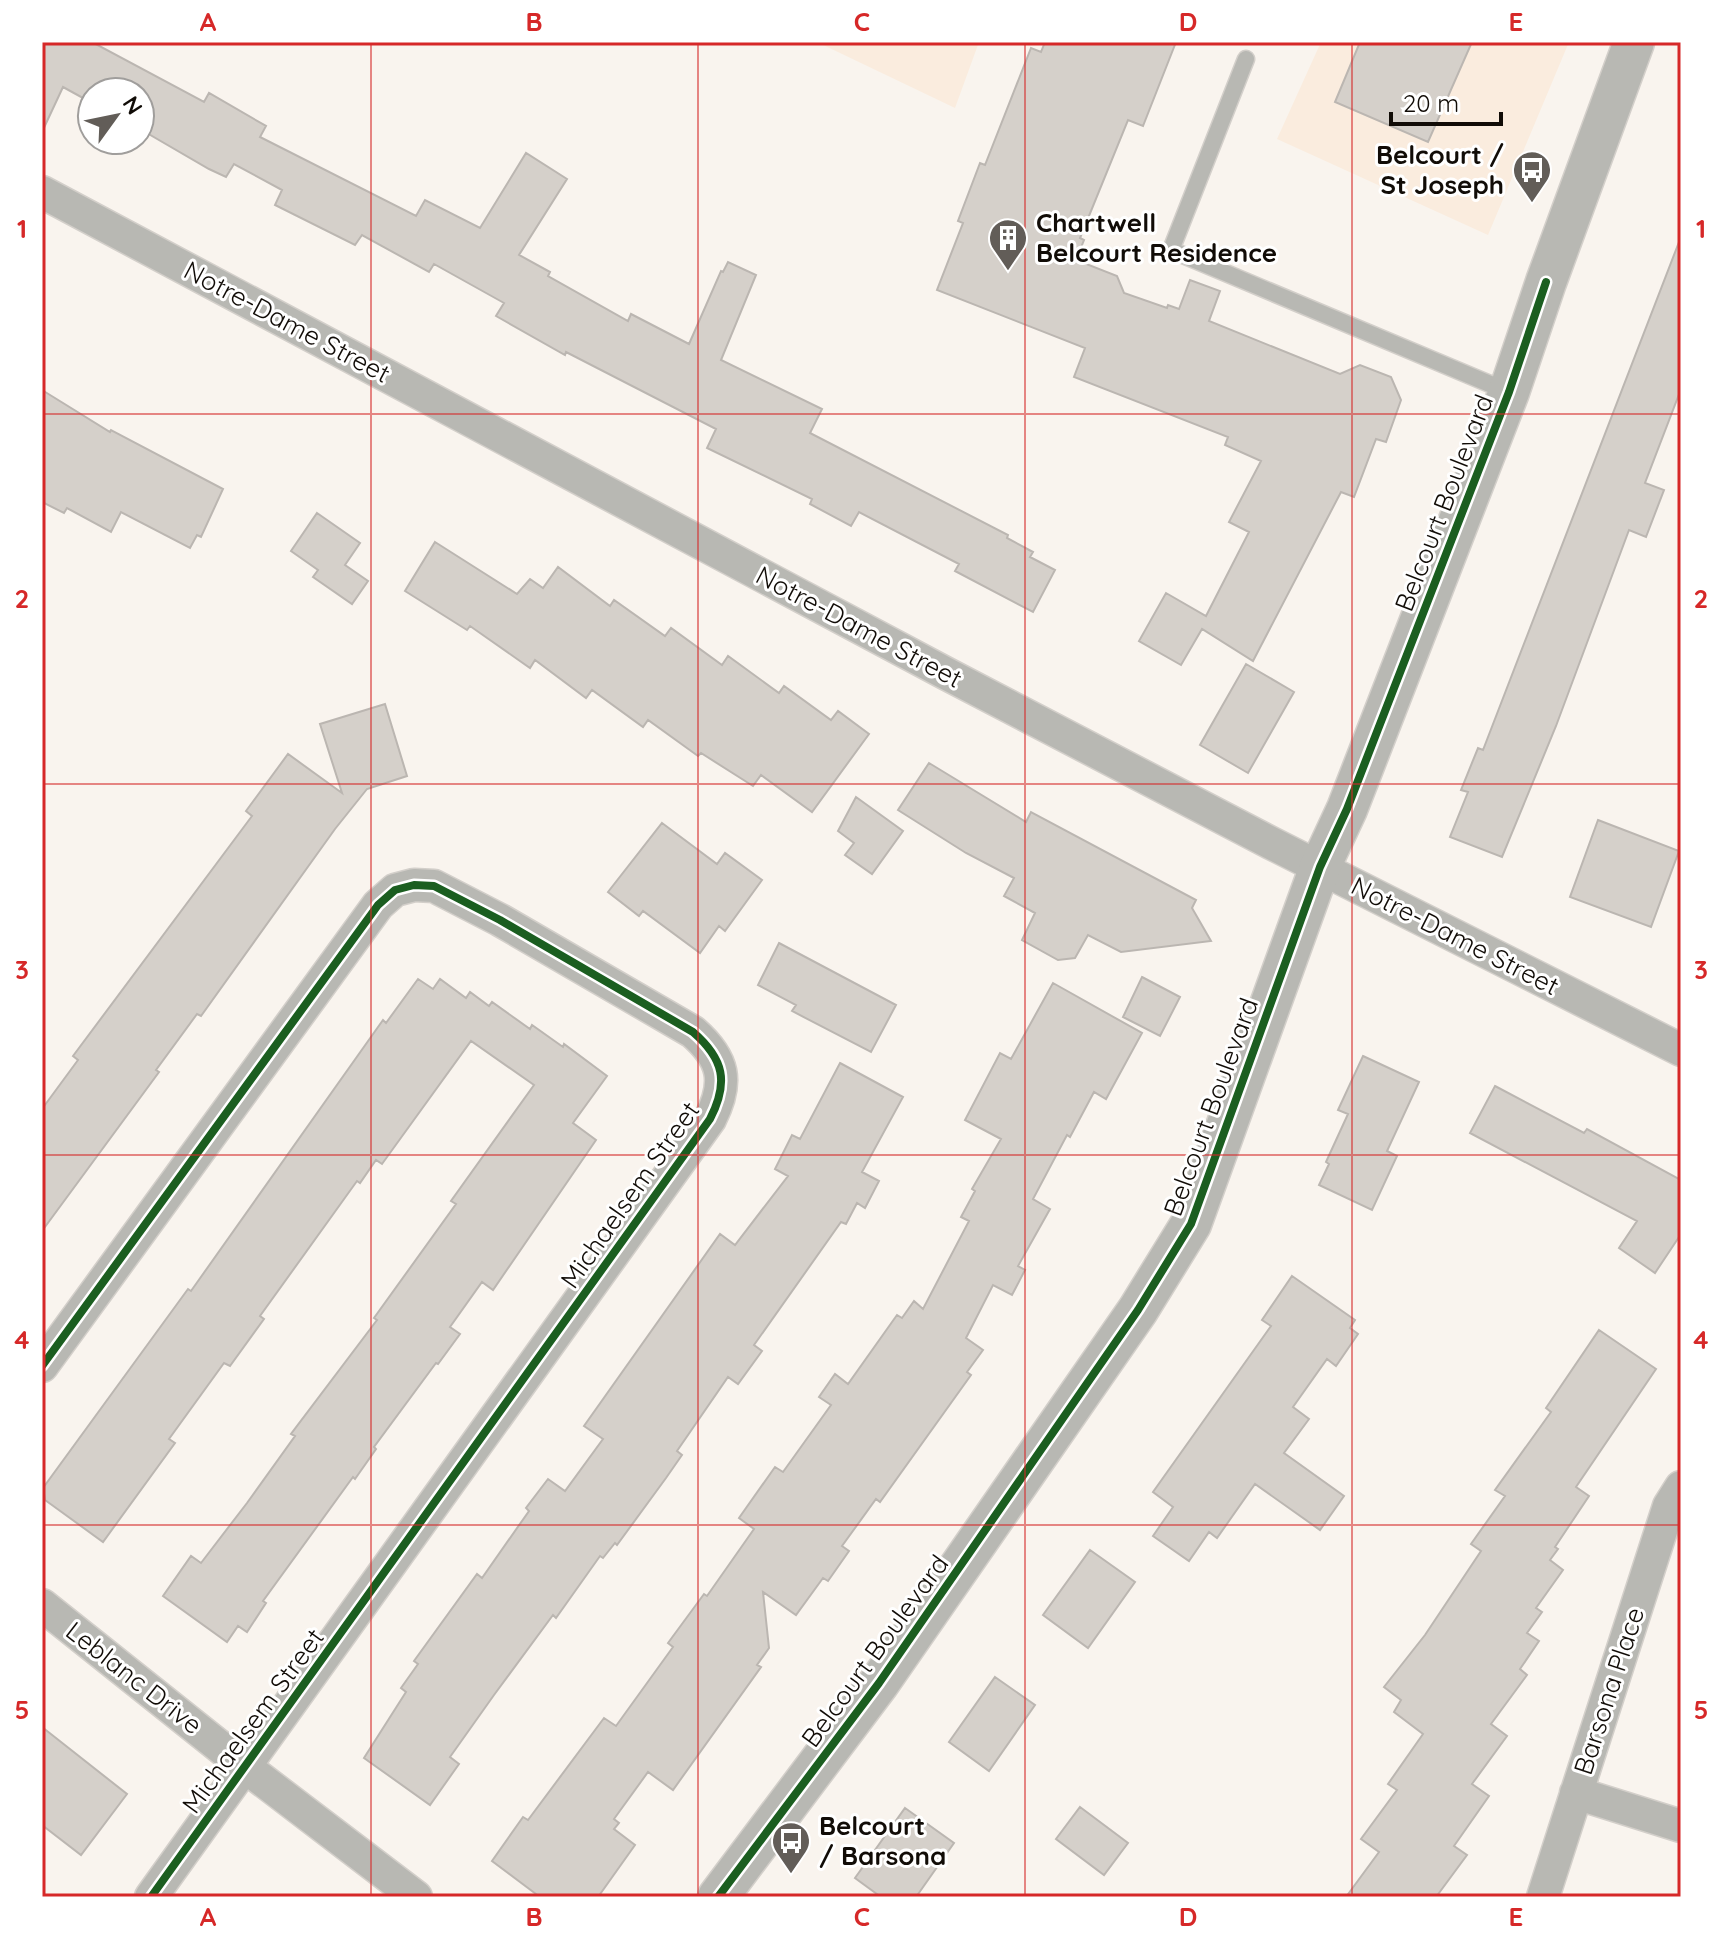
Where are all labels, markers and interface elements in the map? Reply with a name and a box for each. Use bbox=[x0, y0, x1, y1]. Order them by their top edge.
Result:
text: A bbox=[200, 5, 217, 38]
text: B bbox=[525, 5, 543, 38]
text: C bbox=[854, 5, 870, 38]
text: D bbox=[1179, 5, 1197, 38]
text: E bbox=[1509, 5, 1523, 38]
north arrow bbox=[76, 76, 156, 156]
scale bar bbox=[1391, 76, 1501, 126]
text: 20 m bbox=[1403, 88, 1459, 118]
text: N bbox=[117, 91, 149, 120]
place label: Belcourt / St Joseph bbox=[1376, 138, 1504, 201]
bus stop icon: Belcourt / St Joseph bbox=[1511, 149, 1553, 204]
place label: Chartwell Belcourt Residence bbox=[1036, 206, 1277, 269]
text: 1 bbox=[17, 212, 27, 245]
text: 1 bbox=[1696, 212, 1706, 245]
building icon: Chartwell Belcourt Residence bbox=[987, 217, 1029, 272]
street label: Notre-Dame Street bbox=[179, 253, 396, 390]
street label: Belcourt Boulevard bbox=[1387, 390, 1500, 616]
street label: Notre-Dame Street bbox=[751, 558, 968, 695]
text: 2 bbox=[15, 582, 29, 615]
text: 2 bbox=[1694, 582, 1708, 615]
street label: Notre-Dame Street bbox=[1346, 869, 1565, 1002]
text: 3 bbox=[15, 953, 29, 986]
text: 3 bbox=[1694, 953, 1708, 986]
street label: Belcourt Boulevard bbox=[1156, 993, 1265, 1220]
street label: Michaelsem Street bbox=[553, 1095, 706, 1294]
text: 4 bbox=[14, 1323, 30, 1356]
text: 4 bbox=[1693, 1323, 1709, 1356]
street label: Belcourt Boulevard bbox=[794, 1548, 955, 1753]
street label: Barsona Place bbox=[1566, 1603, 1651, 1779]
street label: Leblanc Drive bbox=[59, 1614, 209, 1741]
street label: Michaelsem Street bbox=[174, 1622, 331, 1820]
text: 5 bbox=[15, 1693, 29, 1726]
text: 5 bbox=[1694, 1693, 1708, 1726]
place label: Belcourt / Barsona bbox=[819, 1809, 946, 1872]
bus stop icon: Belcourt / Barsona bbox=[770, 1820, 812, 1875]
text: A bbox=[200, 1900, 217, 1933]
text: B bbox=[525, 1900, 543, 1933]
text: C bbox=[854, 1900, 870, 1933]
text: D bbox=[1179, 1900, 1197, 1933]
text: E bbox=[1509, 1900, 1523, 1933]

